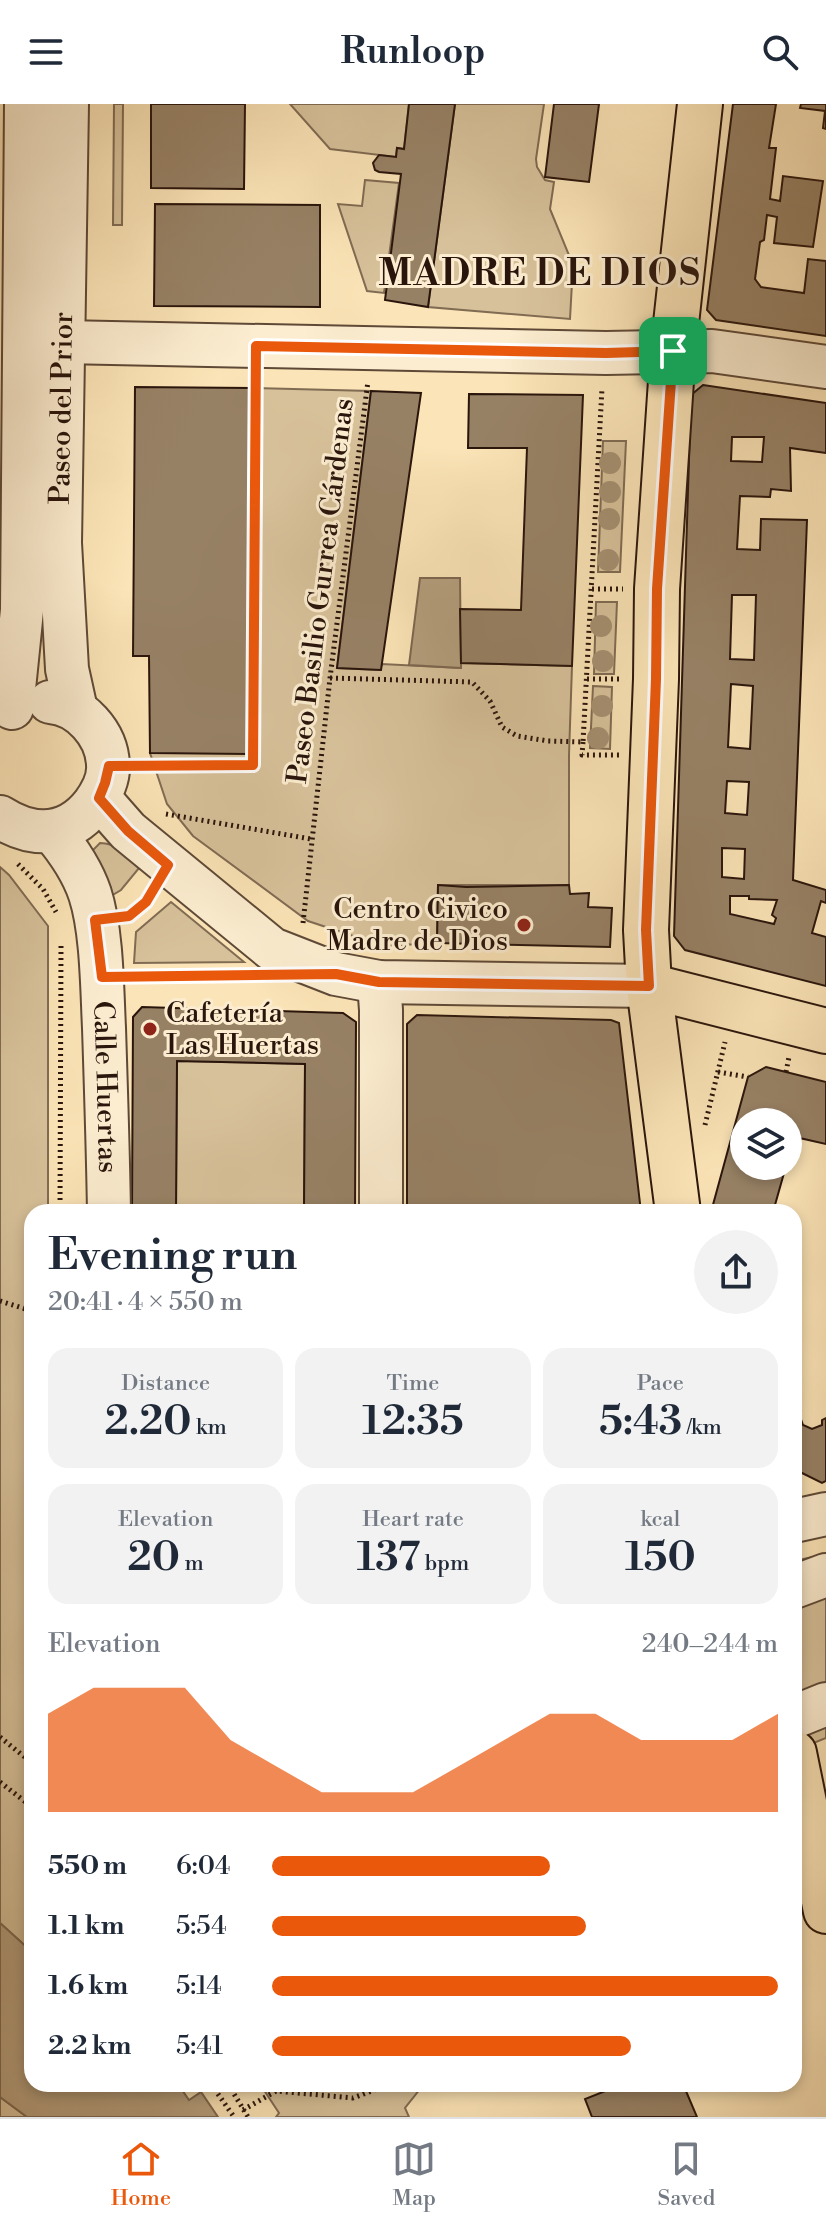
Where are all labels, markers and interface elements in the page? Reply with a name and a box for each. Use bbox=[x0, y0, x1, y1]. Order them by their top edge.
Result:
icon: menu bbox=[24, 30, 68, 74]
text: Runloop bbox=[341, 30, 485, 75]
icon: search bbox=[758, 30, 802, 74]
district label: MADRE DE DIOS bbox=[378, 252, 702, 297]
street label: Paseo del Prior bbox=[43, 311, 81, 505]
pin bbox=[639, 317, 707, 385]
icon: arrive bbox=[651, 329, 695, 373]
street label: Paseo Basilio Gurrea Cárdenas bbox=[280, 396, 362, 786]
place label: Centro Civico Madre de Dios bbox=[327, 892, 508, 959]
marker: Centro Civico Madre de Dios bbox=[515, 916, 533, 934]
place label: Cafetería Las Huertas bbox=[166, 996, 319, 1063]
street label: Calle Huertas bbox=[85, 1000, 126, 1173]
marker: Cafetería Las Huertas bbox=[141, 1020, 159, 1038]
map controls bbox=[730, 1108, 802, 1180]
button: layers bbox=[730, 1108, 802, 1180]
text: Evening run bbox=[48, 1228, 297, 1283]
button: share bbox=[694, 1230, 778, 1314]
text: 20:41 · 4 × 550 m bbox=[48, 1286, 243, 1318]
text: Distance bbox=[121, 1370, 210, 1397]
text: Time bbox=[387, 1370, 439, 1397]
text: Pace bbox=[637, 1370, 684, 1397]
text: 2.20 bbox=[104, 1397, 192, 1447]
text: 12:35 bbox=[362, 1397, 464, 1447]
text: 5:43 bbox=[599, 1397, 682, 1447]
text: km bbox=[192, 1414, 227, 1441]
text: /km bbox=[682, 1414, 722, 1441]
text: Elevation bbox=[118, 1506, 213, 1533]
text: Heart rate bbox=[362, 1506, 464, 1533]
text: kcal bbox=[640, 1506, 680, 1533]
text: 20 bbox=[127, 1533, 180, 1583]
text: 137 bbox=[357, 1533, 420, 1583]
text: 150 bbox=[625, 1533, 696, 1583]
text: m bbox=[180, 1550, 204, 1577]
text: bpm bbox=[420, 1550, 469, 1577]
text: Elevation bbox=[48, 1628, 161, 1660]
text: 240–244 m bbox=[642, 1628, 778, 1660]
text: 550 m bbox=[48, 1850, 127, 1882]
text: 6:04 bbox=[176, 1850, 230, 1882]
text: 1.1 km bbox=[48, 1910, 124, 1942]
text: 5:54 bbox=[176, 1910, 227, 1942]
text: 1.6 km bbox=[48, 1970, 128, 2002]
text: 5:14 bbox=[176, 1970, 222, 2002]
text: 2.2 km bbox=[48, 2030, 132, 2062]
text: 5:41 bbox=[176, 2030, 223, 2062]
tab: Home bbox=[111, 2137, 171, 2212]
tab: Map bbox=[392, 2137, 436, 2212]
tab: Saved bbox=[658, 2137, 715, 2212]

